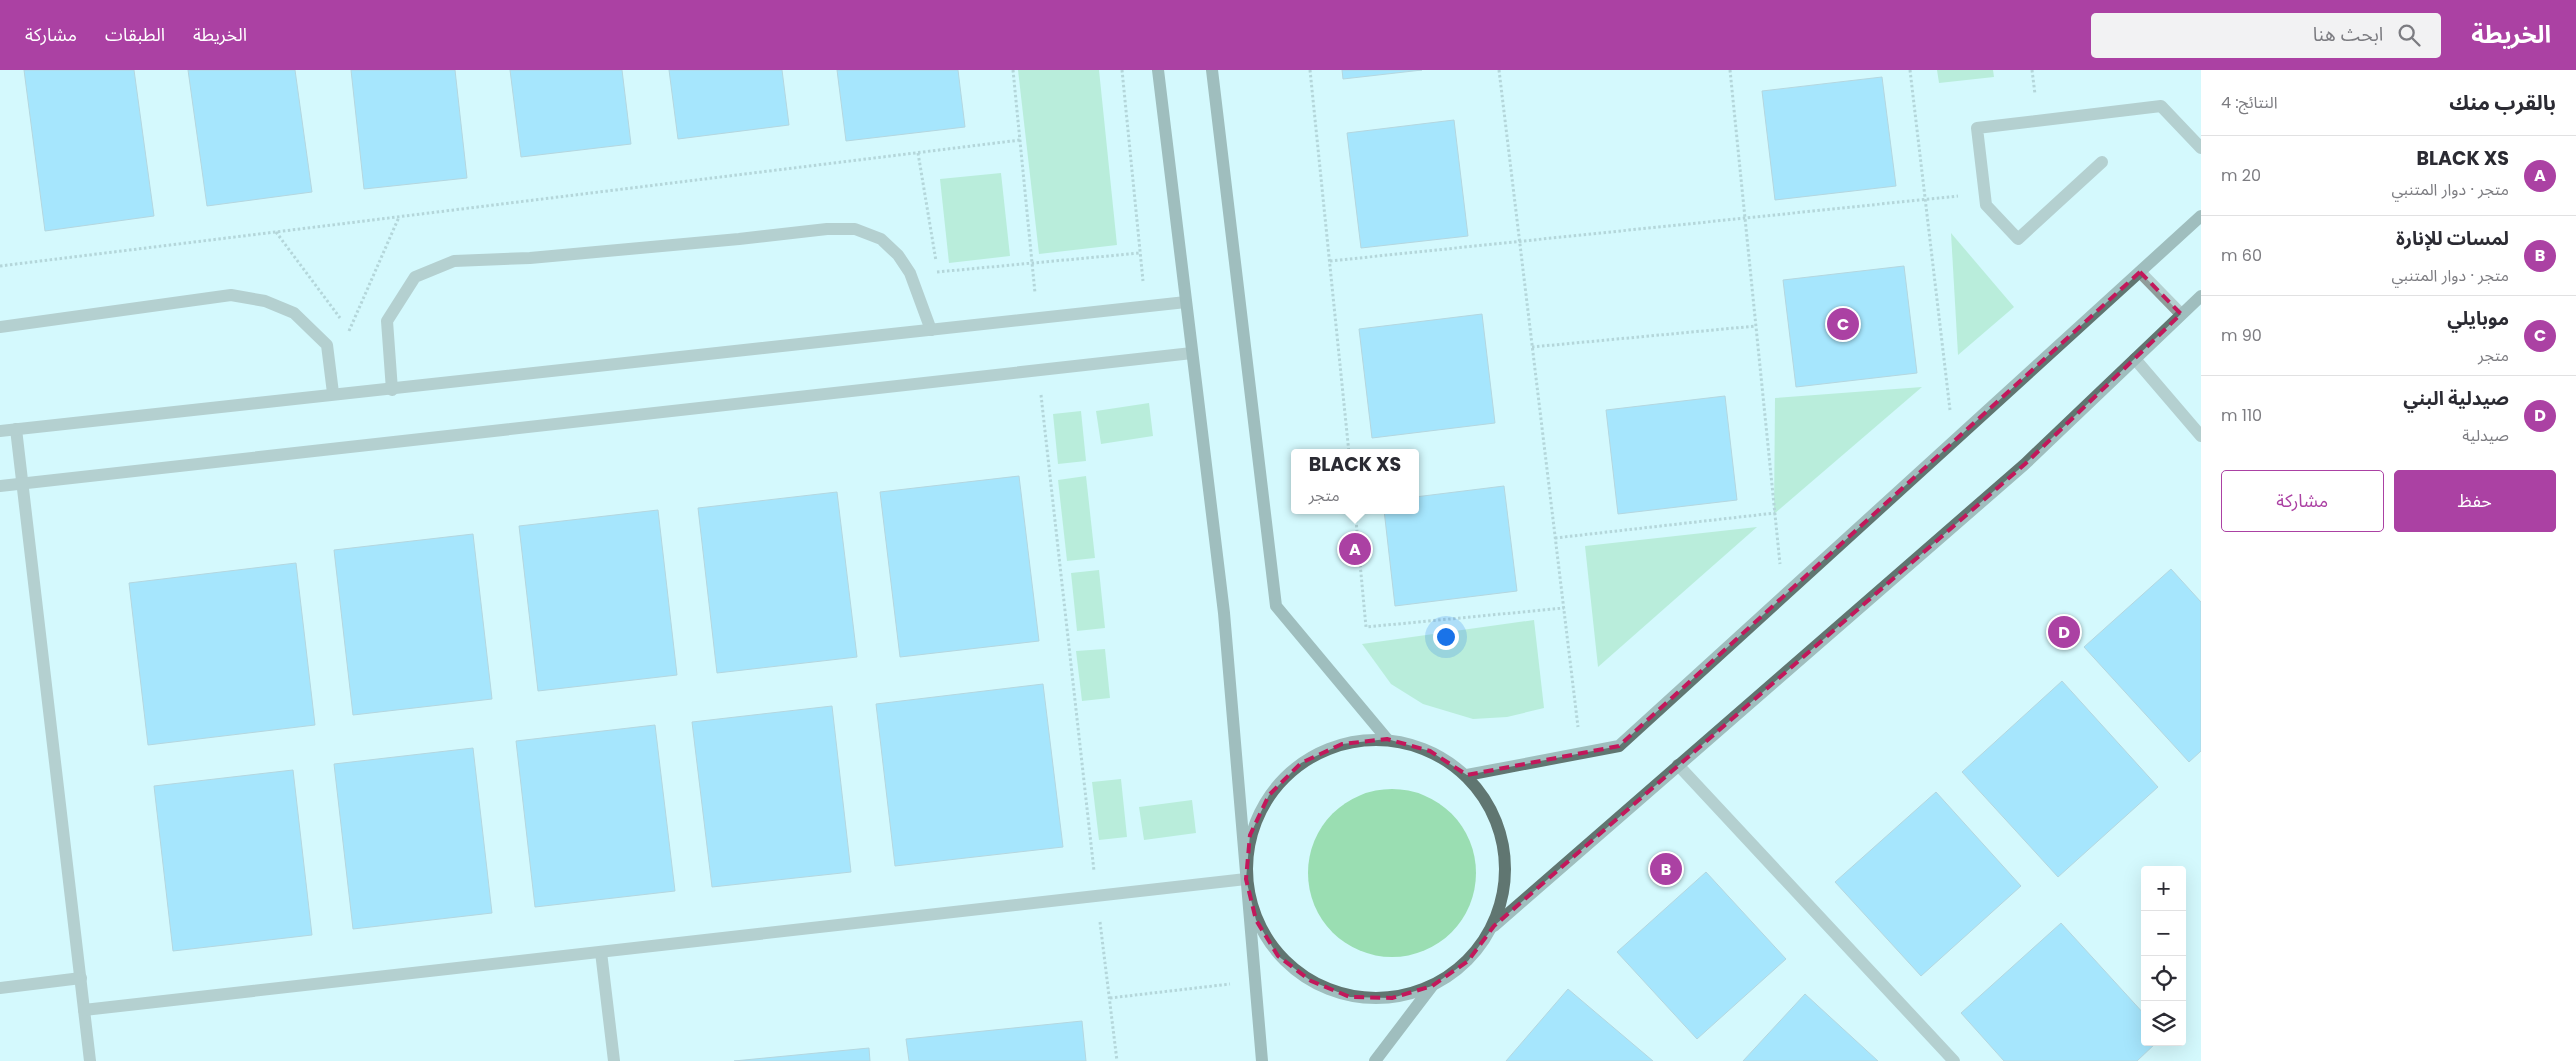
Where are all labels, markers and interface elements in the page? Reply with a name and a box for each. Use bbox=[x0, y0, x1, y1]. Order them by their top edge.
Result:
search box bbox=[2091, 13, 2441, 58]
text: الخريطة bbox=[2471, 18, 2551, 51]
text: ابحث هنا bbox=[2313, 21, 2383, 48]
icon: search bbox=[2395, 21, 2423, 49]
text: مشاركة bbox=[25, 22, 77, 47]
text: الطبقات bbox=[105, 22, 165, 47]
text: الخريطة bbox=[193, 22, 247, 47]
text: بالقرب منك bbox=[2449, 88, 2556, 117]
text: النتائج: 4 bbox=[2221, 91, 2278, 114]
text: BLACK XS bbox=[2416, 145, 2509, 172]
text: 20 m bbox=[2221, 164, 2261, 187]
text: A bbox=[2534, 164, 2546, 187]
text: متجر · دوار المتنبي bbox=[2391, 178, 2509, 201]
text: لمسات للإنارة bbox=[2396, 225, 2509, 252]
text: 60 m bbox=[2221, 244, 2262, 267]
text: B bbox=[2535, 244, 2545, 267]
text: متجر · دوار المتنبي bbox=[2391, 264, 2509, 287]
pin: C bbox=[1827, 305, 1859, 343]
text: موبايلي bbox=[2447, 305, 2509, 332]
text: 90 m bbox=[2221, 324, 2262, 347]
text: C bbox=[2534, 324, 2546, 347]
text: متجر bbox=[2478, 344, 2509, 367]
text: صيدلية البني bbox=[2403, 385, 2509, 412]
text: 110 m bbox=[2221, 404, 2262, 427]
text: D bbox=[2534, 404, 2546, 427]
text: صيدلية bbox=[2462, 424, 2509, 447]
popup bbox=[1291, 449, 1419, 514]
text: BLACK XS bbox=[1309, 451, 1401, 478]
button: مشاركة bbox=[2221, 470, 2384, 532]
button: حفظ bbox=[2394, 470, 2556, 532]
text: متجر bbox=[1309, 484, 1340, 507]
pin: A bbox=[1339, 530, 1371, 568]
pin: D bbox=[2048, 613, 2080, 651]
your location bbox=[1433, 624, 1459, 650]
pin: B bbox=[1650, 850, 1682, 888]
map controls bbox=[2141, 866, 2186, 1046]
button: + bbox=[2141, 866, 2186, 911]
button: − bbox=[2141, 911, 2186, 956]
button: locate bbox=[2141, 956, 2186, 1001]
button: layers bbox=[2141, 1001, 2186, 1046]

